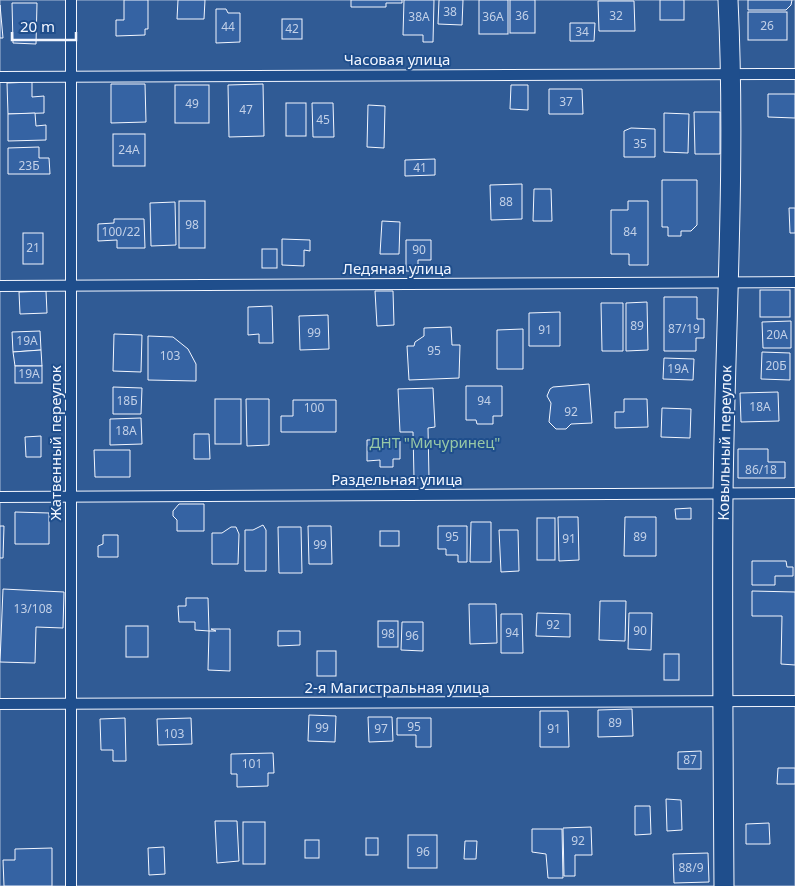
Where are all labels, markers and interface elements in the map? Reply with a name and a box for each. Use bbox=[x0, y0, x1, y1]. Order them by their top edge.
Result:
house number: 38 bbox=[443, 3, 457, 20]
house number: 36 bbox=[515, 7, 529, 24]
house number: 32 bbox=[609, 7, 623, 24]
house number: 38А bbox=[408, 8, 430, 25]
house number: 36А bbox=[482, 8, 504, 25]
scale bar bbox=[12, 10, 76, 42]
text: 20 m bbox=[20, 16, 55, 36]
house number: 26 bbox=[760, 17, 774, 34]
house number: 44 bbox=[221, 18, 235, 35]
house number: 42 bbox=[285, 20, 299, 37]
house number: 34 bbox=[575, 23, 589, 40]
street label: Часовая улица bbox=[344, 49, 450, 69]
house number: 37 bbox=[559, 93, 573, 110]
house number: 49 bbox=[185, 95, 199, 112]
house number: 47 bbox=[239, 101, 253, 118]
house number: 45 bbox=[316, 111, 330, 128]
house number: 35 bbox=[633, 135, 647, 152]
house number: 24А bbox=[118, 141, 140, 158]
house number: 23Б bbox=[18, 157, 40, 174]
house number: 41 bbox=[413, 159, 427, 176]
house number: 88 bbox=[499, 193, 513, 210]
house number: 98 bbox=[185, 216, 199, 233]
house number: 100/22 bbox=[102, 223, 141, 240]
house number: 84 bbox=[623, 223, 637, 240]
house number: 21 bbox=[26, 239, 40, 256]
house number: 90 bbox=[412, 241, 426, 258]
street label: Ледяная улица bbox=[343, 258, 451, 278]
house number: 89 bbox=[630, 317, 644, 334]
house number: 87/19 bbox=[668, 320, 700, 337]
house number: 91 bbox=[538, 321, 552, 338]
house number: 99 bbox=[307, 324, 321, 341]
house number: 20А bbox=[766, 326, 788, 343]
house number: 19А bbox=[16, 332, 38, 349]
house number: 95 bbox=[427, 342, 441, 359]
house number: 103 bbox=[160, 347, 180, 364]
house number: 20Б bbox=[765, 357, 787, 374]
house number: 19А bbox=[667, 360, 689, 377]
house number: 19А bbox=[18, 365, 40, 382]
street label: Жатвенный переулок bbox=[45, 365, 65, 521]
street label: Ковыльный переулок bbox=[713, 365, 735, 521]
house number: 18Б bbox=[116, 392, 138, 409]
house number: 94 bbox=[477, 392, 491, 409]
house number: 18А bbox=[749, 398, 771, 415]
house number: 100 bbox=[304, 399, 324, 416]
house number: 92 bbox=[564, 403, 578, 420]
house number: 18А bbox=[115, 422, 137, 439]
park label: ДНТ "Мичуринец" bbox=[370, 432, 500, 452]
house number: 86/18 bbox=[745, 461, 777, 478]
street label: Раздельная улица bbox=[331, 469, 463, 489]
house number: 95 bbox=[445, 528, 459, 545]
house number: 89 bbox=[633, 528, 647, 545]
house number: 91 bbox=[562, 530, 576, 547]
house number: 99 bbox=[313, 536, 327, 553]
house number: 13/108 bbox=[14, 600, 53, 617]
house number: 92 bbox=[546, 616, 560, 633]
house number: 90 bbox=[633, 622, 647, 639]
house number: 94 bbox=[505, 624, 519, 641]
house number: 98 bbox=[381, 625, 395, 642]
house number: 96 bbox=[405, 627, 419, 644]
street label: 2-я Магистральная улица bbox=[304, 677, 490, 697]
house number: 89 bbox=[608, 714, 622, 731]
house number: 95 bbox=[407, 718, 421, 735]
house number: 99 bbox=[315, 719, 329, 736]
house number: 97 bbox=[374, 720, 388, 737]
house number: 91 bbox=[547, 720, 561, 737]
house number: 103 bbox=[164, 725, 184, 742]
house number: 87 bbox=[683, 751, 697, 768]
house number: 101 bbox=[242, 755, 262, 772]
house number: 92 bbox=[571, 832, 585, 849]
house number: 96 bbox=[416, 843, 430, 860]
house number: 88/9 bbox=[678, 859, 704, 876]

